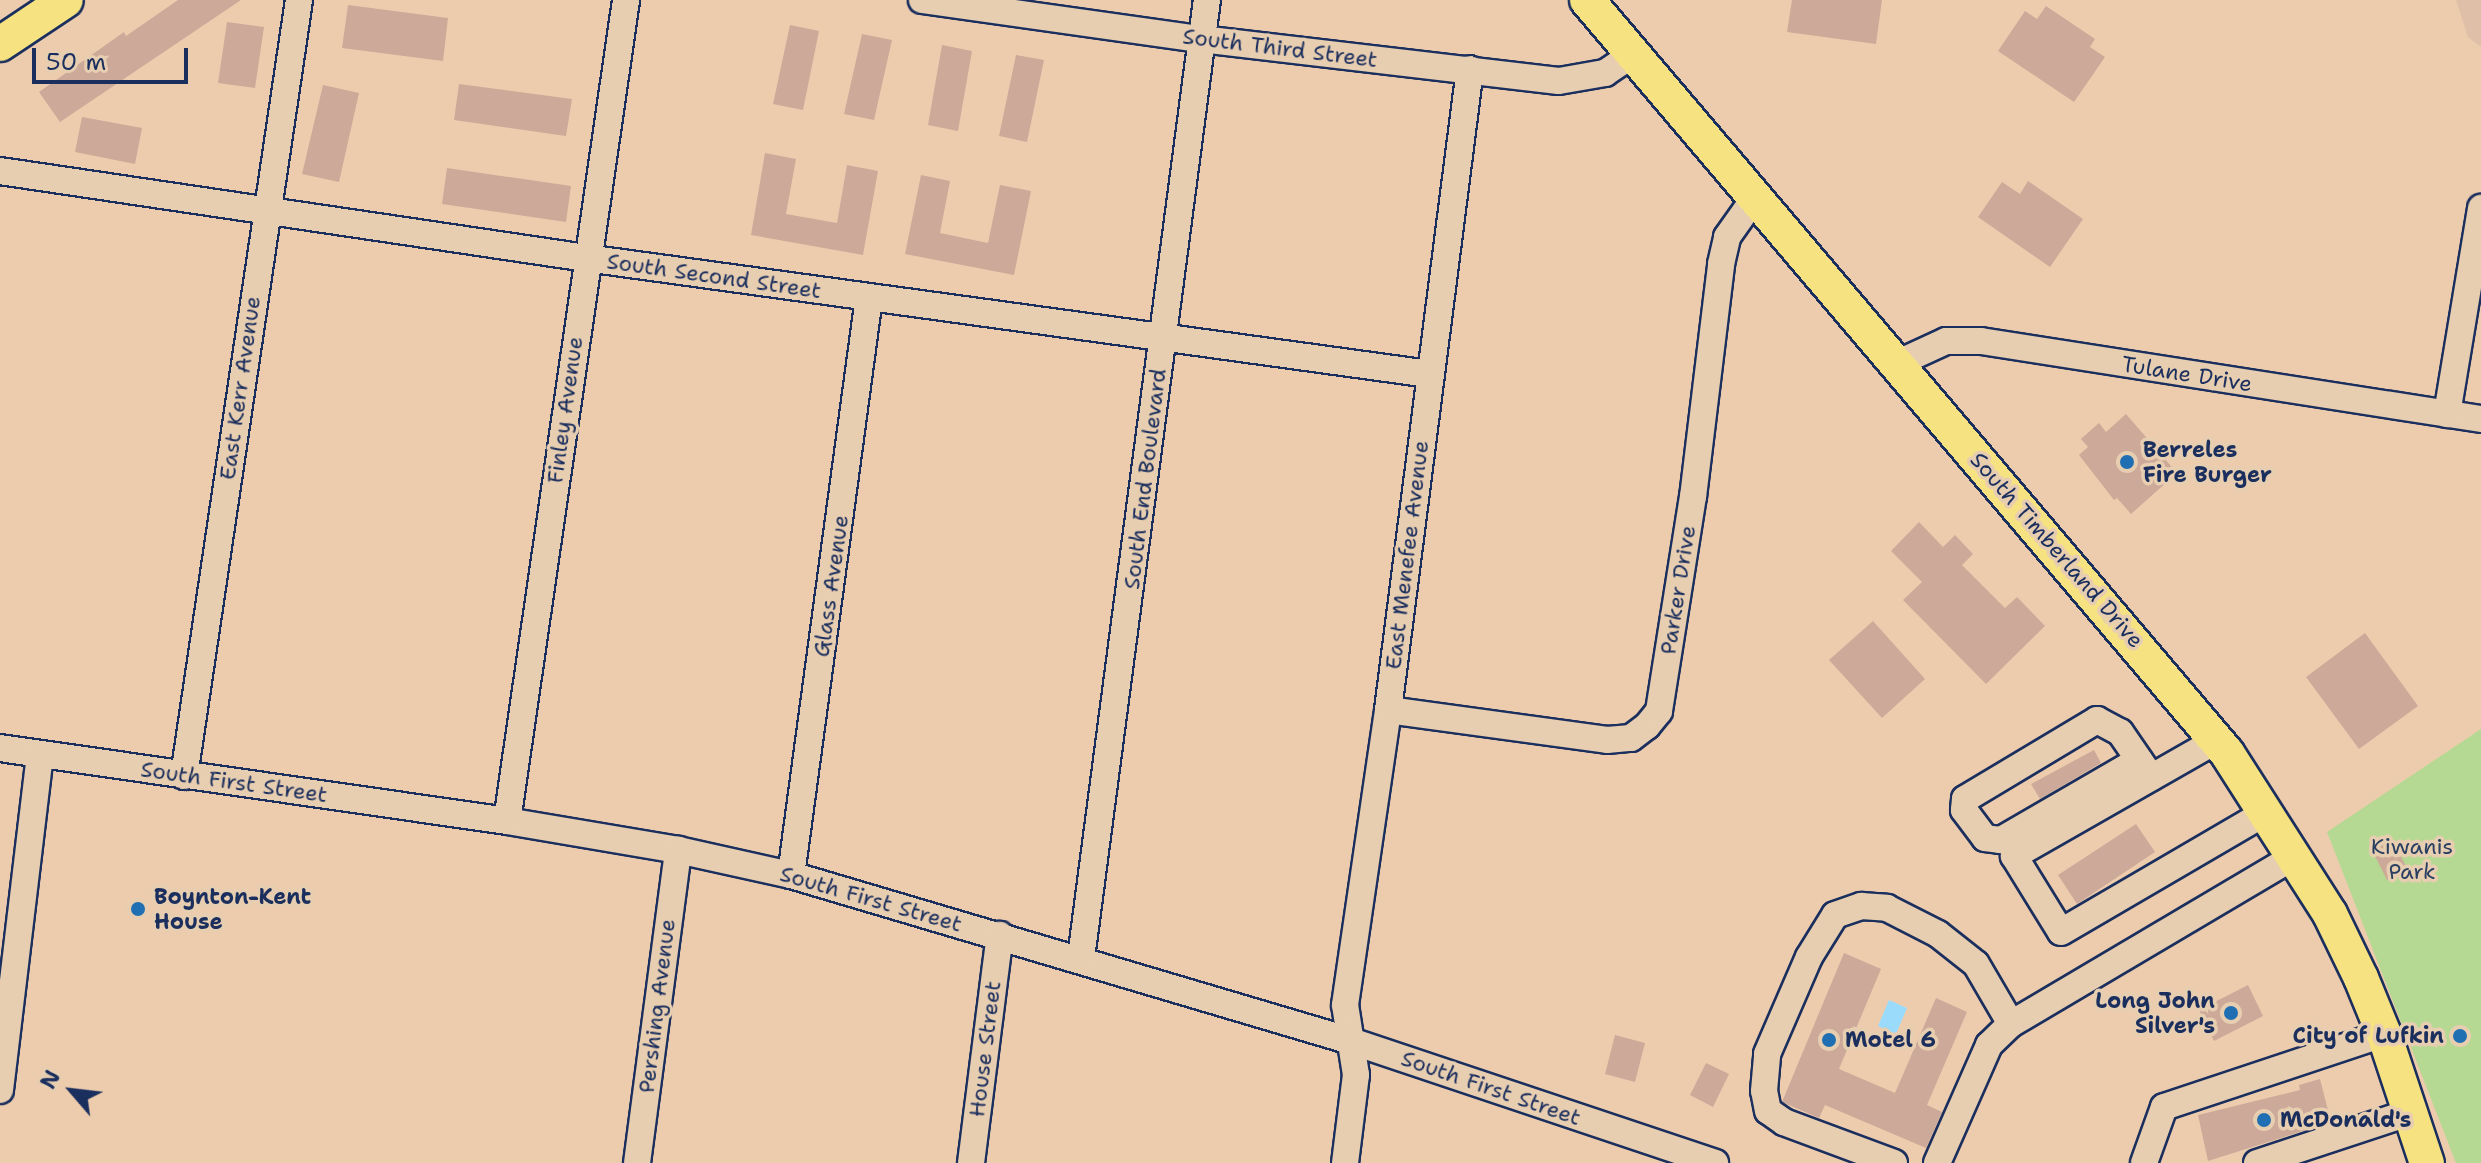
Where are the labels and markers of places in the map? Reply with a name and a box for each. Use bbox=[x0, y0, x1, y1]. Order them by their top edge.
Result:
place label: Berreles Fire Burger bbox=[2143, 436, 2272, 488]
marker: Berreles Fire Burger bbox=[2118, 453, 2136, 471]
place label: Boynton-Kent House bbox=[154, 883, 311, 934]
marker: Boynton-Kent House bbox=[129, 900, 147, 918]
place label: Long John Silver's bbox=[2095, 987, 2215, 1038]
marker: Long John Silver's bbox=[2222, 1004, 2240, 1022]
place label: City of Lufkin bbox=[2293, 1023, 2444, 1049]
place label: Motel 6 bbox=[1845, 1027, 1936, 1053]
marker: City of Lufkin bbox=[2451, 1027, 2469, 1045]
marker: Motel 6 bbox=[1820, 1031, 1838, 1049]
place label: McDonald's bbox=[2280, 1107, 2411, 1133]
marker: McDonald's bbox=[2255, 1111, 2273, 1129]

